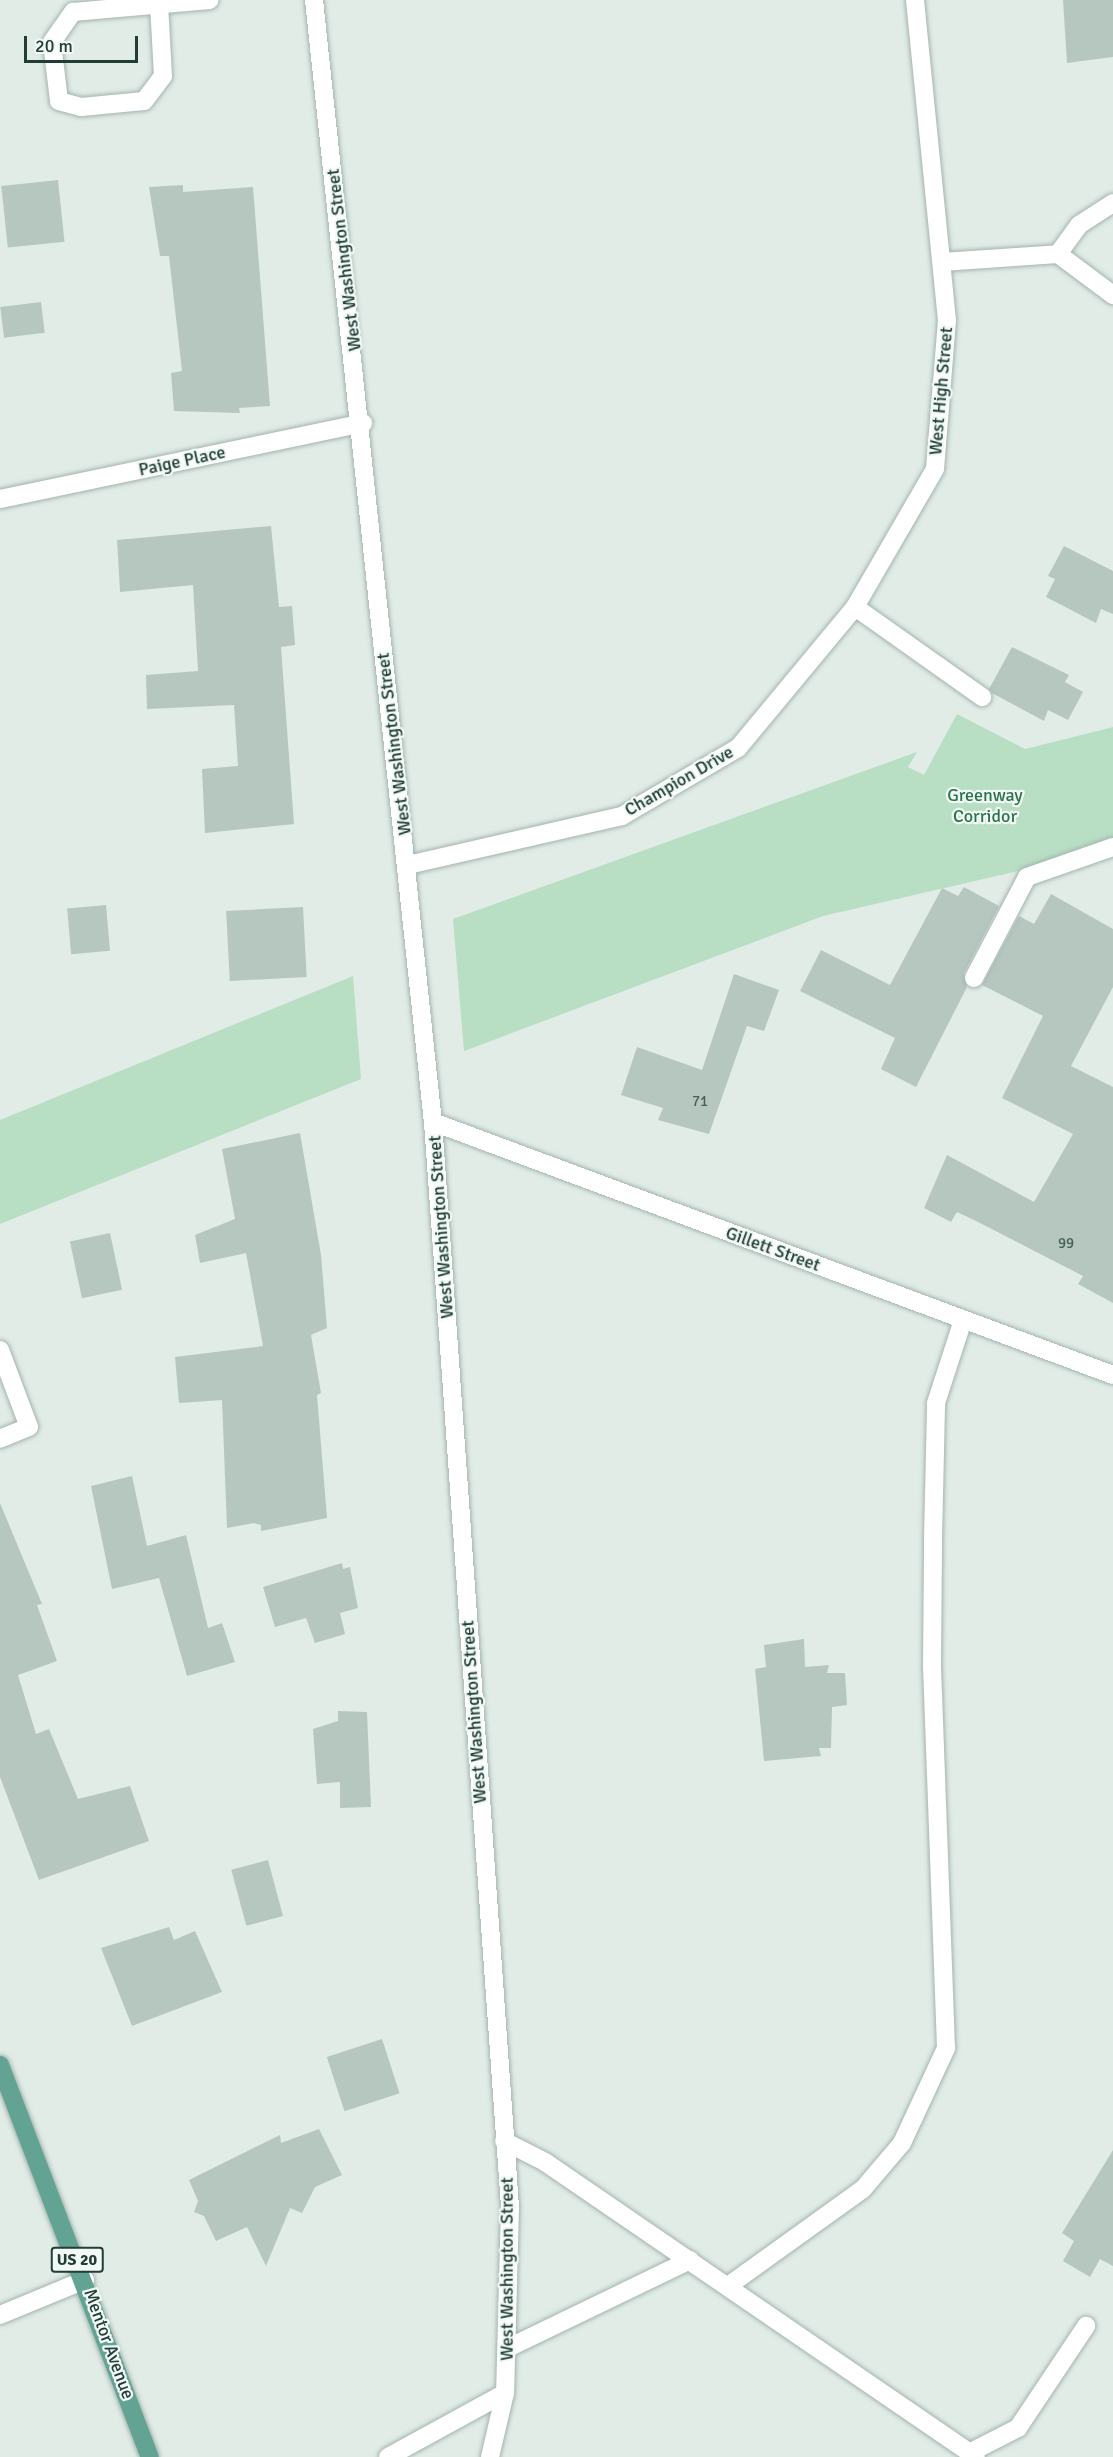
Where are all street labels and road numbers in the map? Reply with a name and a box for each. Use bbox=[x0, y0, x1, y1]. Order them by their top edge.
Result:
street label: West Washington Street bbox=[322, 168, 366, 352]
street label: West High Street bbox=[925, 326, 957, 456]
street label: Paige Place bbox=[137, 441, 227, 481]
street label: West Washington Street bbox=[372, 652, 416, 836]
street label: Champion Drive bbox=[621, 741, 737, 821]
street label: West Washington Street bbox=[424, 1135, 458, 1319]
street label: Gillett Street bbox=[723, 1222, 823, 1276]
street label: West Washington Street bbox=[457, 1620, 491, 1804]
street label: West Washington Street bbox=[496, 2177, 518, 2361]
road number: US 20 bbox=[50, 2247, 104, 2273]
street label: Mentor Avenue bbox=[79, 2286, 139, 2402]

